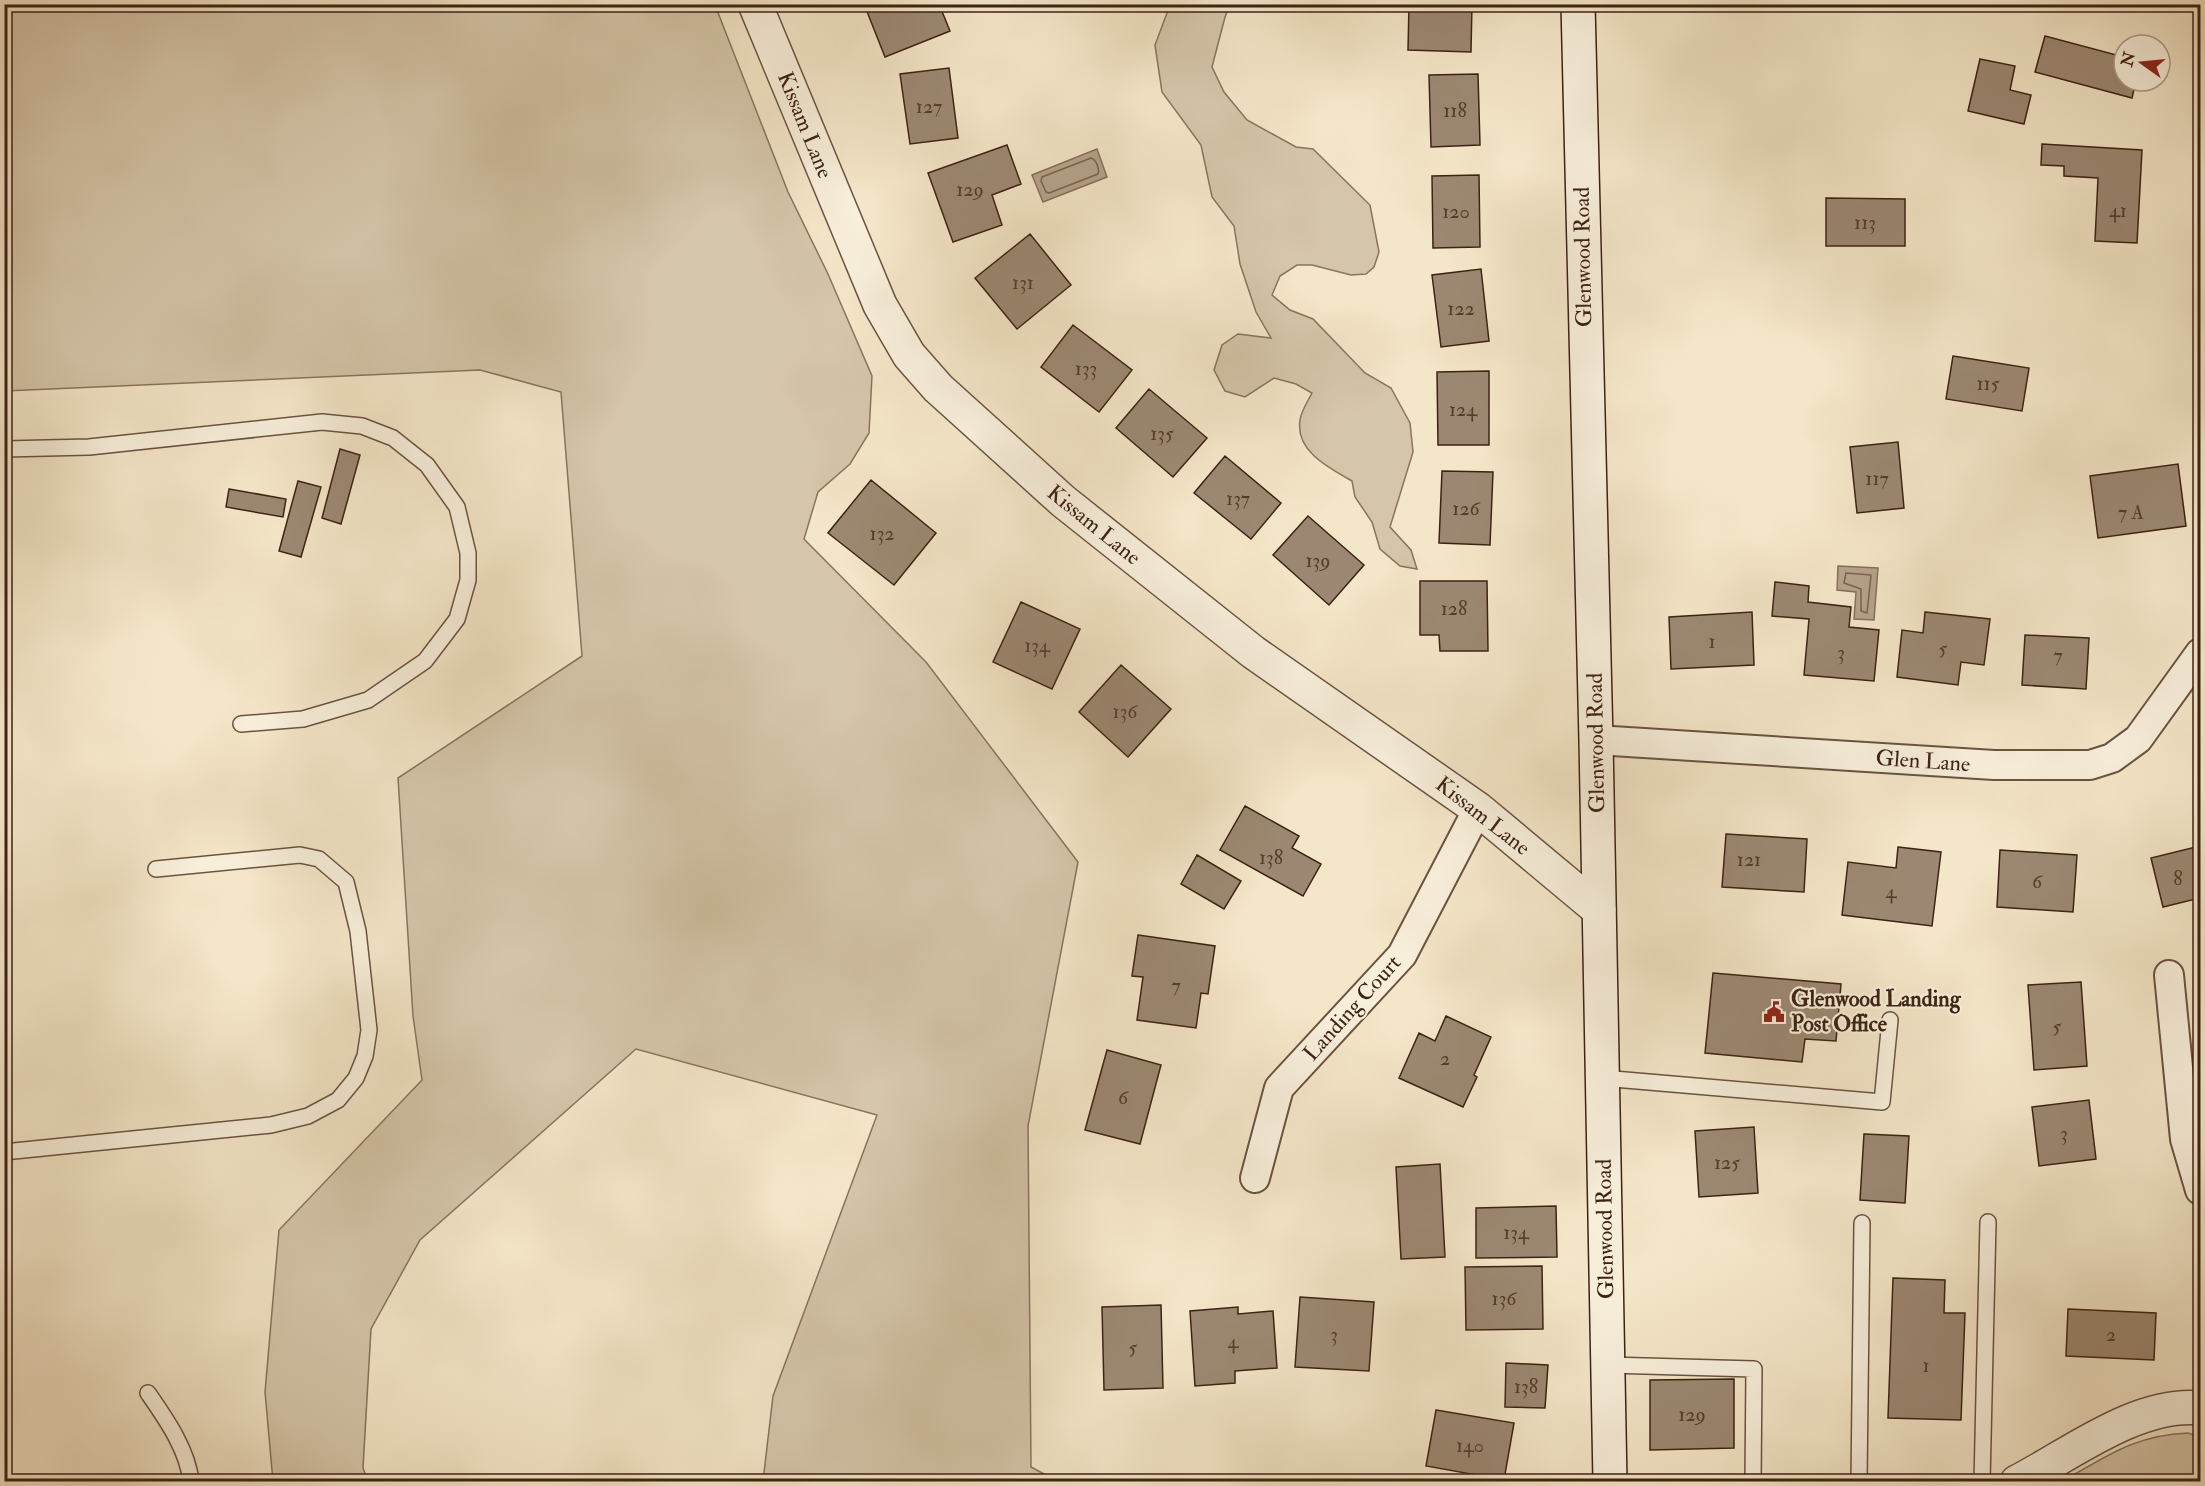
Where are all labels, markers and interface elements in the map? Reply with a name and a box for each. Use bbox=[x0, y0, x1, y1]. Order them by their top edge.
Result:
north arrow bbox=[2112, 33, 2172, 93]
text: N bbox=[2117, 49, 2140, 70]
street label: Kissam Lane bbox=[771, 68, 839, 182]
house number: 127 bbox=[916, 94, 942, 119]
house number: 118 bbox=[1443, 98, 1467, 123]
house number: 129 bbox=[956, 177, 984, 202]
street label: Glenwood Road bbox=[1568, 186, 1598, 327]
house number: 41 bbox=[2109, 198, 2127, 223]
house number: 120 bbox=[1442, 199, 1470, 224]
house number: 113 bbox=[1854, 210, 1876, 235]
house number: 131 bbox=[1012, 270, 1034, 295]
house number: 122 bbox=[1447, 296, 1475, 321]
house number: 133 bbox=[1075, 356, 1097, 381]
house number: 115 bbox=[1976, 371, 2000, 396]
house number: 124 bbox=[1449, 397, 1478, 422]
house number: 135 bbox=[1150, 421, 1174, 446]
house number: 117 bbox=[1865, 466, 1889, 491]
street label: Kissam Lane bbox=[1041, 479, 1147, 571]
house number: 137 bbox=[1226, 486, 1250, 511]
house number: 126 bbox=[1452, 496, 1481, 521]
house number: 7 A bbox=[2118, 500, 2144, 525]
house number: 132 bbox=[870, 521, 894, 546]
house number: 139 bbox=[1305, 548, 1331, 573]
house number: 128 bbox=[1441, 596, 1467, 621]
house number: 1 bbox=[1708, 629, 1716, 654]
house number: 134 bbox=[1024, 633, 1051, 658]
house number: 5 bbox=[1939, 636, 1948, 661]
house number: 3 bbox=[1837, 640, 1845, 665]
house number: 7 bbox=[2053, 643, 2063, 668]
street label: Glenwood Road bbox=[1581, 672, 1611, 813]
house number: 136 bbox=[1113, 699, 1138, 724]
street label: Glen Lane bbox=[1875, 744, 1971, 778]
street label: Kissam Lane bbox=[1430, 770, 1536, 862]
house number: 138 bbox=[1259, 845, 1283, 870]
house number: 121 bbox=[1737, 847, 1761, 872]
house number: 8 bbox=[2173, 866, 2183, 891]
house number: 6 bbox=[2032, 869, 2043, 894]
house number: 4 bbox=[1886, 879, 1898, 904]
street label: Landing Court bbox=[1297, 949, 1407, 1067]
house number: 7 bbox=[1171, 973, 1181, 998]
place label: Glenwood Landing Post Office bbox=[1791, 985, 1962, 1038]
public building icon: Glenwood Landing Post Office bbox=[1762, 1000, 1786, 1024]
house number: 5 bbox=[2053, 1014, 2062, 1039]
house number: 2 bbox=[1440, 1046, 1450, 1071]
house number: 6 bbox=[1118, 1085, 1129, 1110]
house number: 3 bbox=[2060, 1121, 2068, 1146]
house number: 125 bbox=[1714, 1150, 1740, 1175]
street label: Glenwood Road bbox=[1590, 1158, 1620, 1299]
house number: 134 bbox=[1503, 1220, 1530, 1245]
house number: 136 bbox=[1492, 1286, 1517, 1311]
house number: 3 bbox=[1330, 1322, 1338, 1347]
house number: 2 bbox=[2106, 1322, 2116, 1347]
house number: 4 bbox=[1228, 1329, 1240, 1354]
house number: 5 bbox=[1129, 1335, 1138, 1360]
house number: 1 bbox=[1922, 1353, 1930, 1378]
house number: 138 bbox=[1514, 1374, 1538, 1399]
house number: 129 bbox=[1678, 1402, 1706, 1427]
house number: 140 bbox=[1456, 1433, 1484, 1458]

